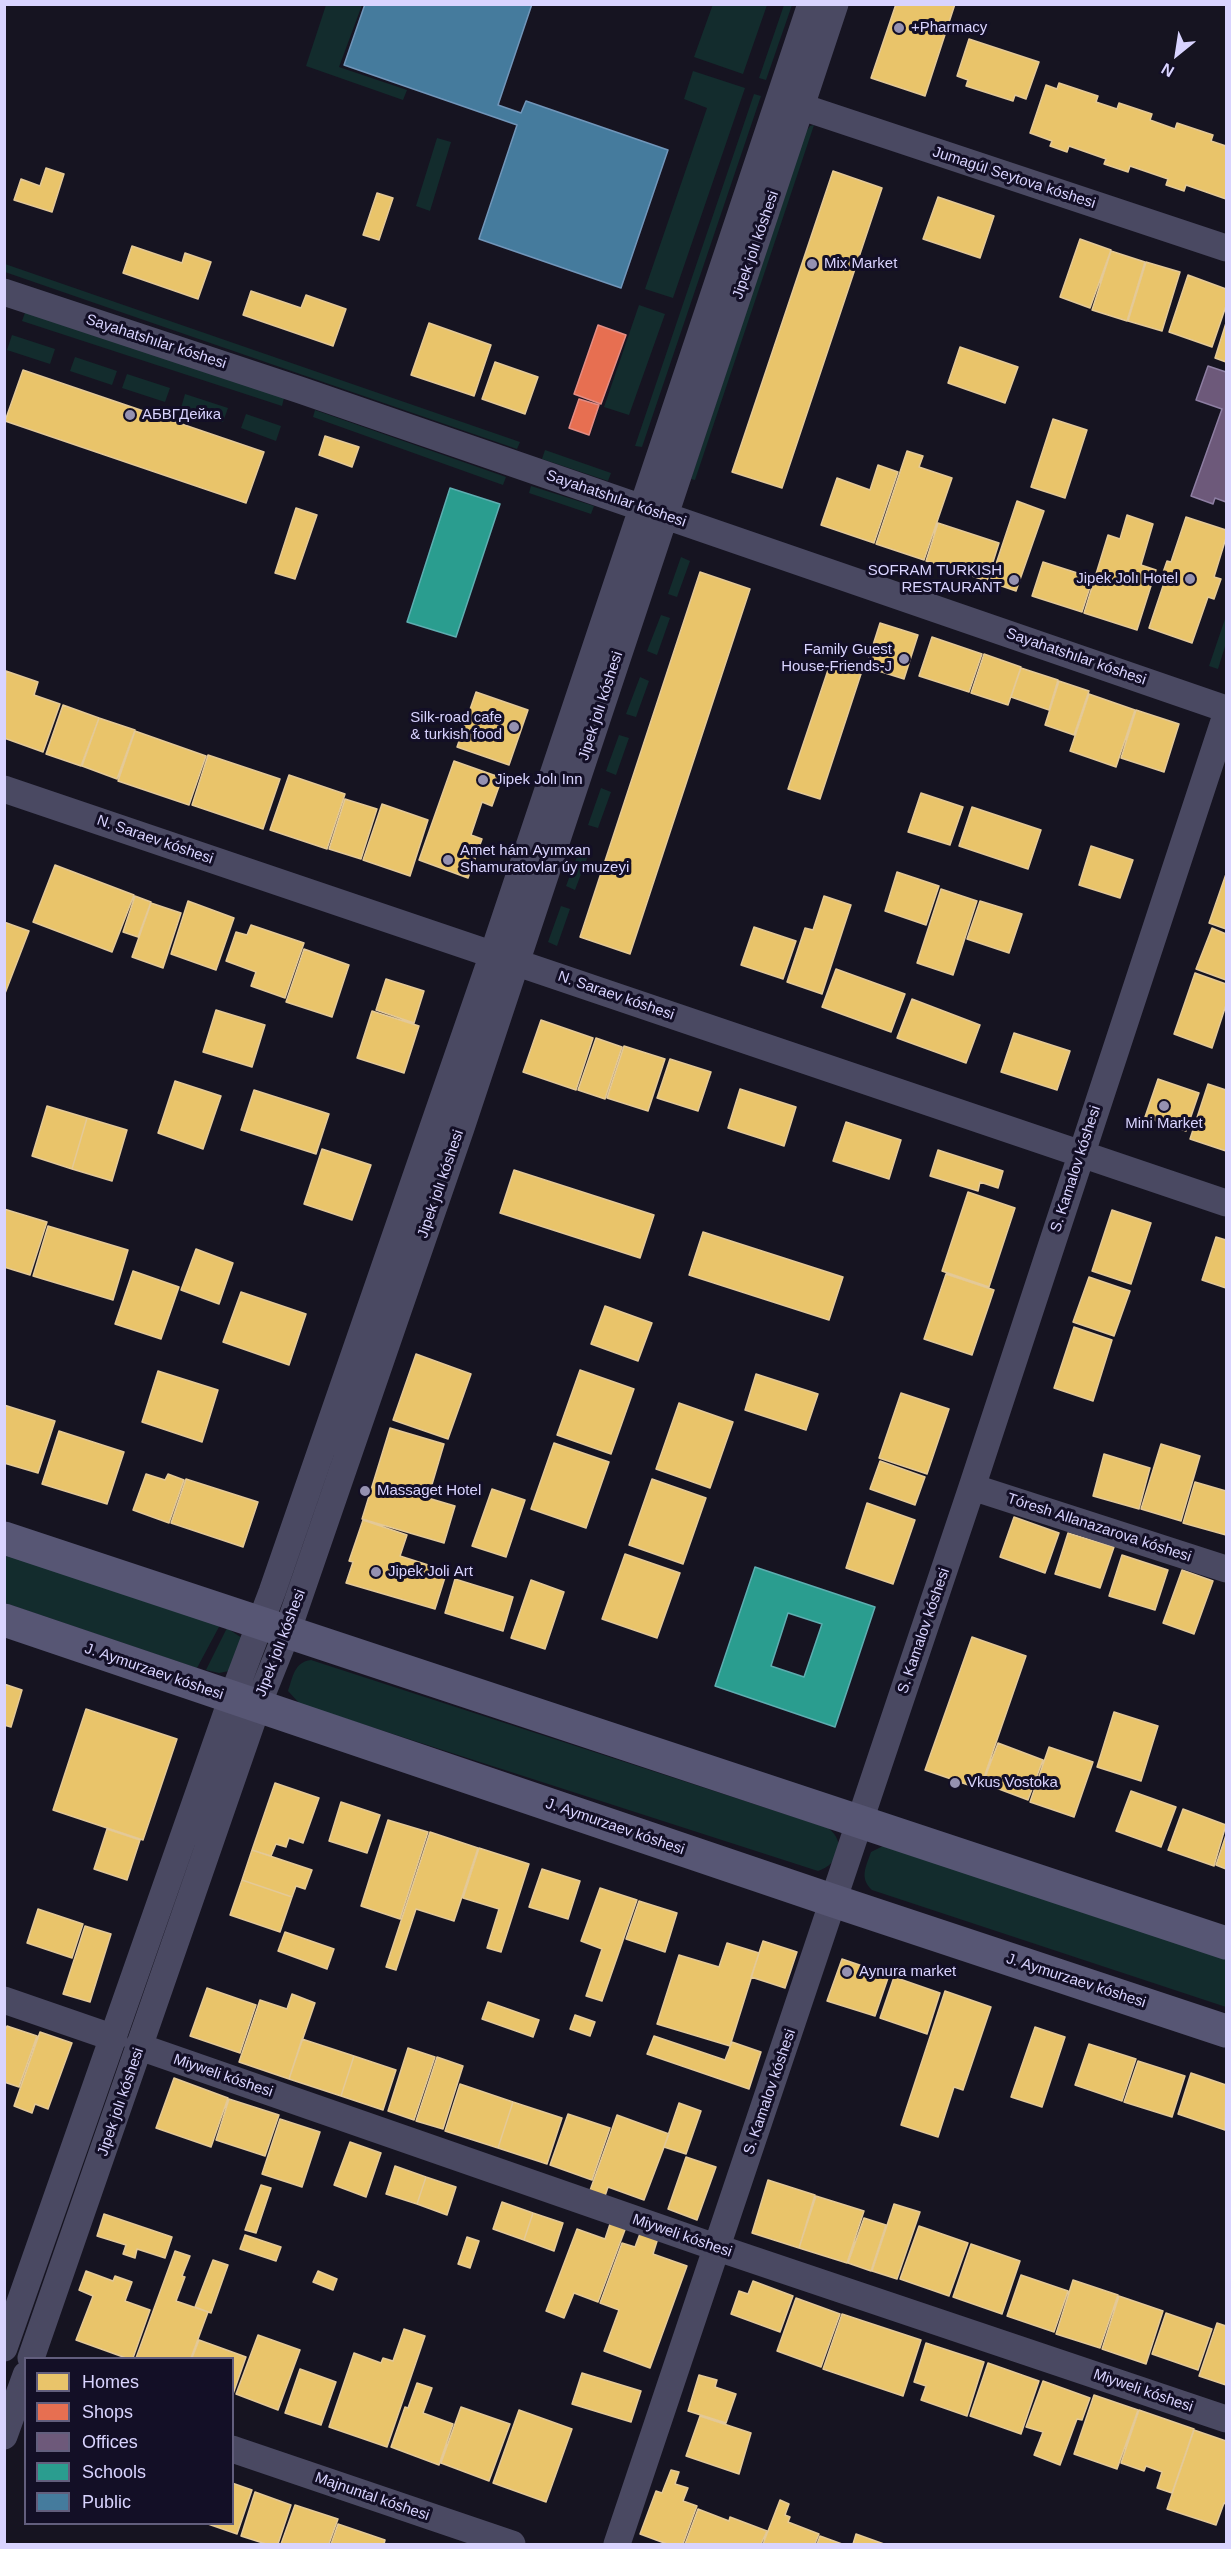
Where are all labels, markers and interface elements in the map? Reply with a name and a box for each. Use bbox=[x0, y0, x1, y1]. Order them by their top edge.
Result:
place label: +Pharmacy bbox=[911, 19, 987, 37]
marker: +Pharmacy bbox=[892, 21, 906, 35]
north arrow bbox=[1147, 24, 1207, 84]
text: N bbox=[1158, 60, 1177, 80]
street label: Jumagúl Seytova kóshesi bbox=[930, 143, 1098, 213]
street label: Jipek jolı kóshesi bbox=[729, 188, 783, 302]
place label: Mix Market bbox=[824, 255, 897, 273]
marker: Mix Market bbox=[805, 257, 819, 271]
street label: Sayahatshılar kóshesi bbox=[83, 311, 229, 373]
place label: АБВГДейка bbox=[142, 406, 221, 424]
marker: АБВГДейка bbox=[123, 408, 137, 422]
street label: Sayahatshılar kóshesi bbox=[544, 467, 688, 531]
place label: SOFRAM TURKISH RESTAURANT bbox=[868, 562, 1002, 597]
place label: Jipek Jolı Hotel bbox=[1076, 570, 1178, 588]
marker: Jipek Jolı Hotel bbox=[1183, 572, 1197, 586]
marker: SOFRAM TURKISH RESTAURANT bbox=[1007, 573, 1021, 587]
street label: Sayahatshılar kóshesi bbox=[1004, 625, 1148, 689]
place label: Family Guest House-Friends-J bbox=[781, 641, 892, 676]
street label: Jipek jolı kóshesi bbox=[575, 649, 627, 763]
marker: Family Guest House-Friends-J bbox=[897, 652, 911, 666]
place label: Silk-road cafe & turkish food bbox=[410, 709, 502, 744]
marker: Silk-road cafe & turkish food bbox=[507, 720, 521, 734]
place label: Jipek Jolı Inn bbox=[495, 771, 583, 789]
marker: Jipek Jolı Inn bbox=[476, 773, 490, 787]
street label: N. Saraev kóshesi bbox=[95, 812, 215, 868]
place label: Amet hám Ayımxan Shamuratovlar úy muzeyi bbox=[460, 842, 629, 877]
marker: Amet hám Ayımxan Shamuratovlar úy muzeyi bbox=[441, 853, 455, 867]
street label: N. Saraev kóshesi bbox=[556, 968, 676, 1024]
marker: Mini Market bbox=[1157, 1099, 1171, 1113]
street label: S. Kamalov kóshesi bbox=[1047, 1104, 1105, 1234]
place label: Mini Market bbox=[1125, 1115, 1203, 1133]
street label: Jipek jolı kóshesi bbox=[414, 1127, 468, 1241]
place label: Massaget Hotel bbox=[377, 1482, 481, 1500]
marker: Massaget Hotel bbox=[358, 1484, 372, 1498]
street label: Tóresh Allanazarova kóshesi bbox=[1005, 1490, 1193, 1566]
place label: Jipek Joli Art bbox=[388, 1563, 473, 1581]
marker: Jipek Joli Art bbox=[369, 1565, 383, 1579]
street label: S. Kamalov kóshesi bbox=[894, 1566, 954, 1696]
street label: Jipek jolı kóshesi bbox=[252, 1587, 310, 1699]
street label: J. Aymurzaev kóshesi bbox=[82, 1640, 226, 1704]
place label: Vkus Vostoka bbox=[967, 1774, 1058, 1792]
marker: Vkus Vostoka bbox=[948, 1776, 962, 1790]
street label: J. Aymurzaev kóshesi bbox=[543, 1795, 687, 1859]
street label: J. Aymurzaev kóshesi bbox=[1004, 1950, 1148, 2012]
place label: Aynura market bbox=[859, 1963, 956, 1981]
marker: Aynura market bbox=[840, 1965, 854, 1979]
street label: S. Kamalov kóshesi bbox=[740, 2027, 800, 2157]
street label: Jipek jolı kóshesi bbox=[94, 2045, 148, 2159]
street label: Miyweli kóshesi bbox=[171, 2051, 275, 2101]
street label: Miyweli kóshesi bbox=[630, 2211, 734, 2261]
legend bbox=[24, 2357, 234, 2525]
street label: Miyweli kóshesi bbox=[1091, 2366, 1195, 2416]
text: Homes bbox=[82, 2372, 139, 2392]
text: Shops bbox=[82, 2402, 133, 2422]
text: Offices bbox=[82, 2432, 138, 2452]
text: Schools bbox=[82, 2462, 146, 2482]
street label: Majnuntal kóshesi bbox=[312, 2469, 432, 2525]
text: Public bbox=[82, 2492, 131, 2512]

